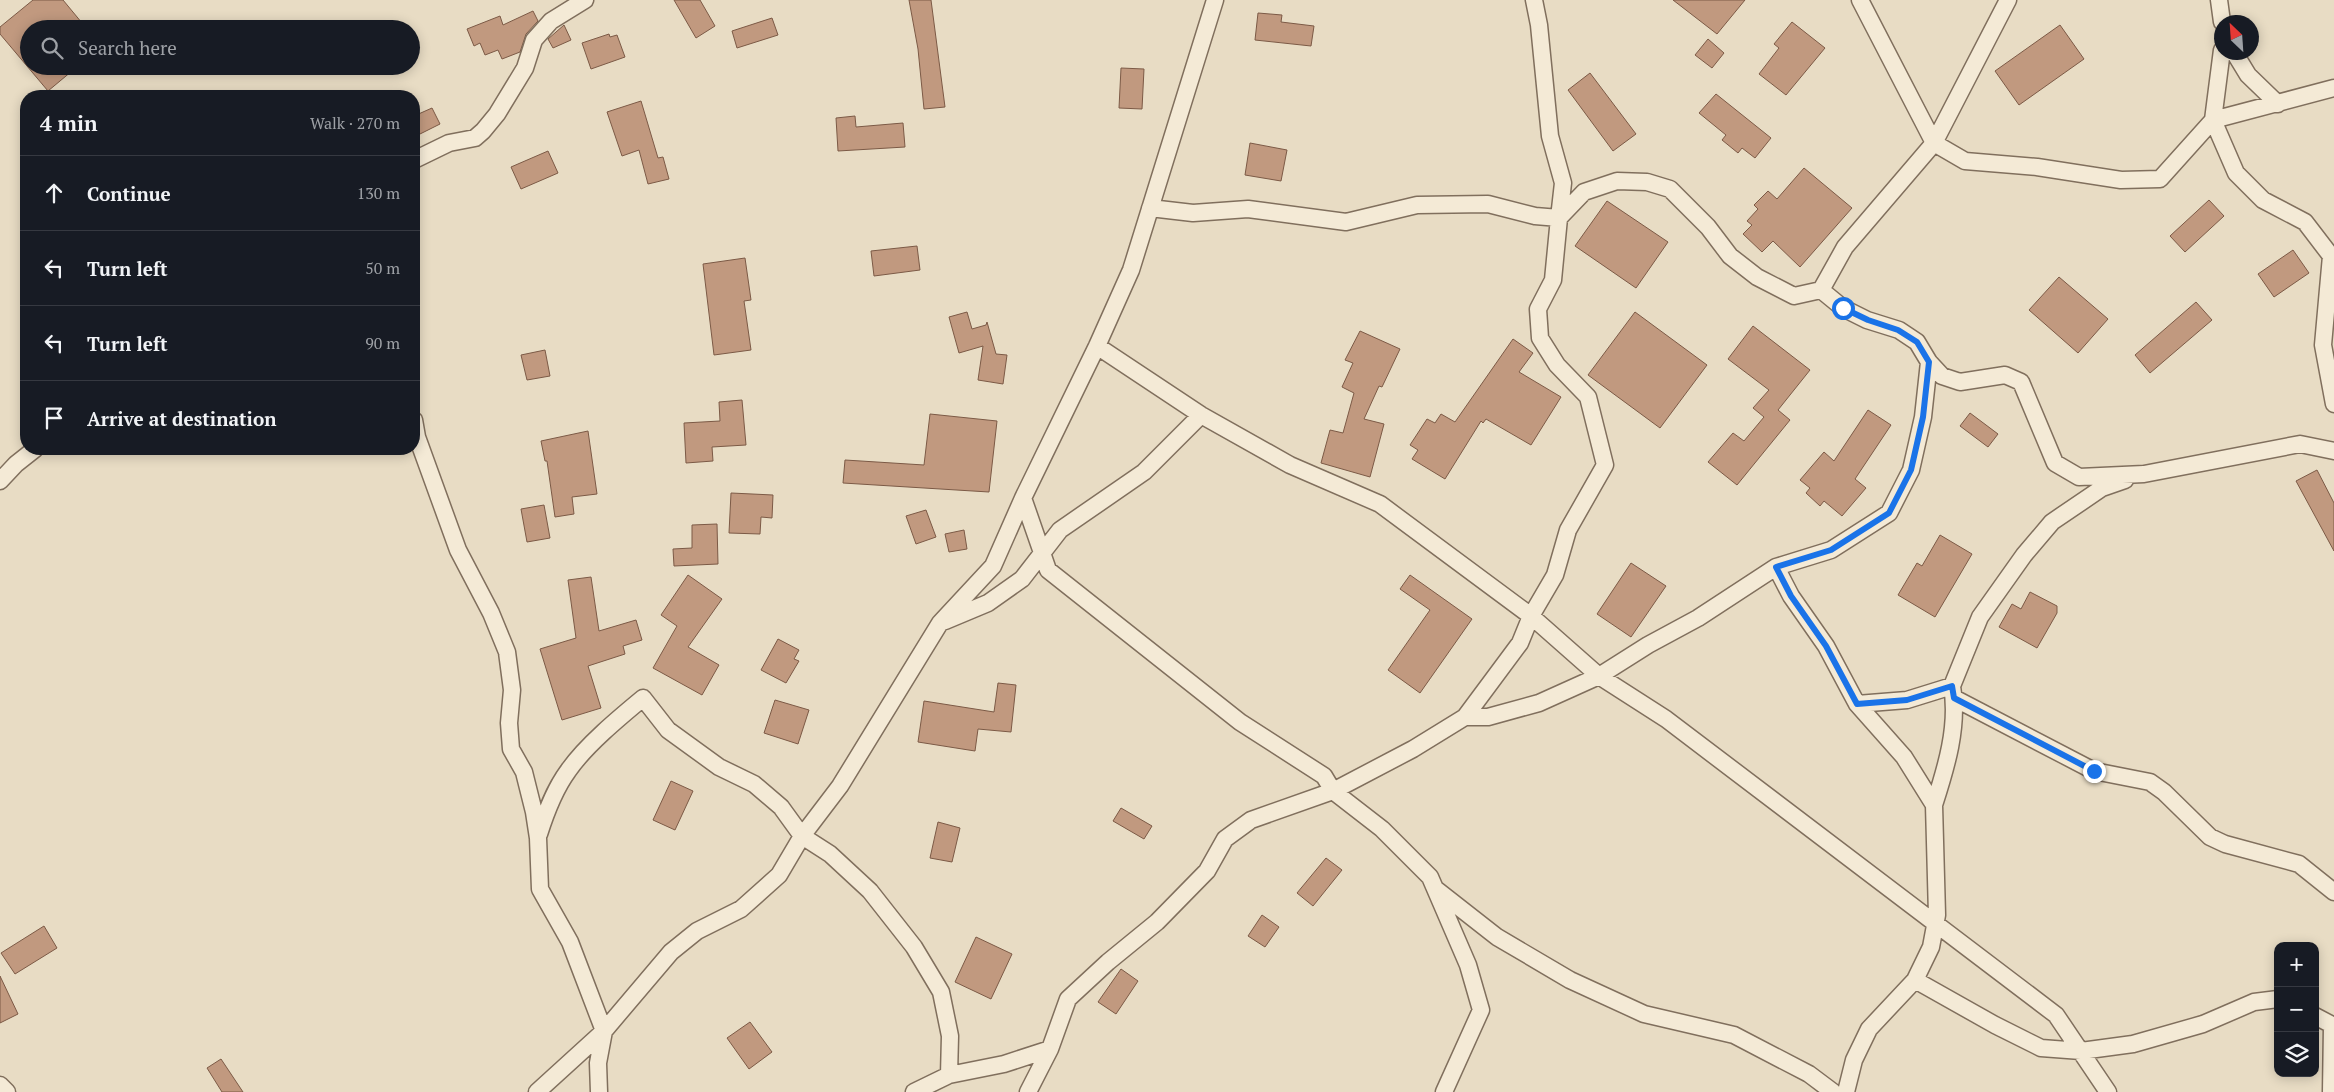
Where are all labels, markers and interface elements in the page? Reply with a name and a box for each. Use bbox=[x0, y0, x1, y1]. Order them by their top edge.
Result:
north arrow bbox=[2214, 15, 2259, 60]
search box bbox=[20, 20, 420, 75]
icon: search bbox=[38, 34, 66, 62]
text: Search here bbox=[78, 35, 177, 60]
text: 4 min bbox=[40, 109, 97, 137]
text: Walk · 270 m bbox=[310, 112, 400, 134]
icon: ahead bbox=[40, 179, 68, 207]
text: Continue bbox=[87, 181, 171, 206]
text: 130 m bbox=[357, 182, 400, 204]
icon: left bbox=[40, 254, 68, 282]
text: Turn left bbox=[87, 256, 168, 281]
text: 50 m bbox=[365, 257, 400, 279]
route start bbox=[1832, 297, 1855, 320]
icon: left bbox=[40, 329, 68, 357]
text: Turn left bbox=[87, 331, 168, 356]
text: 90 m bbox=[365, 332, 400, 354]
icon: arrive bbox=[40, 404, 68, 432]
text: Arrive at destination bbox=[87, 406, 276, 431]
route end bbox=[2083, 760, 2106, 783]
map controls bbox=[2274, 942, 2319, 1077]
button: + bbox=[2274, 942, 2319, 987]
button: − bbox=[2274, 987, 2319, 1032]
button: layers bbox=[2274, 1032, 2319, 1077]

